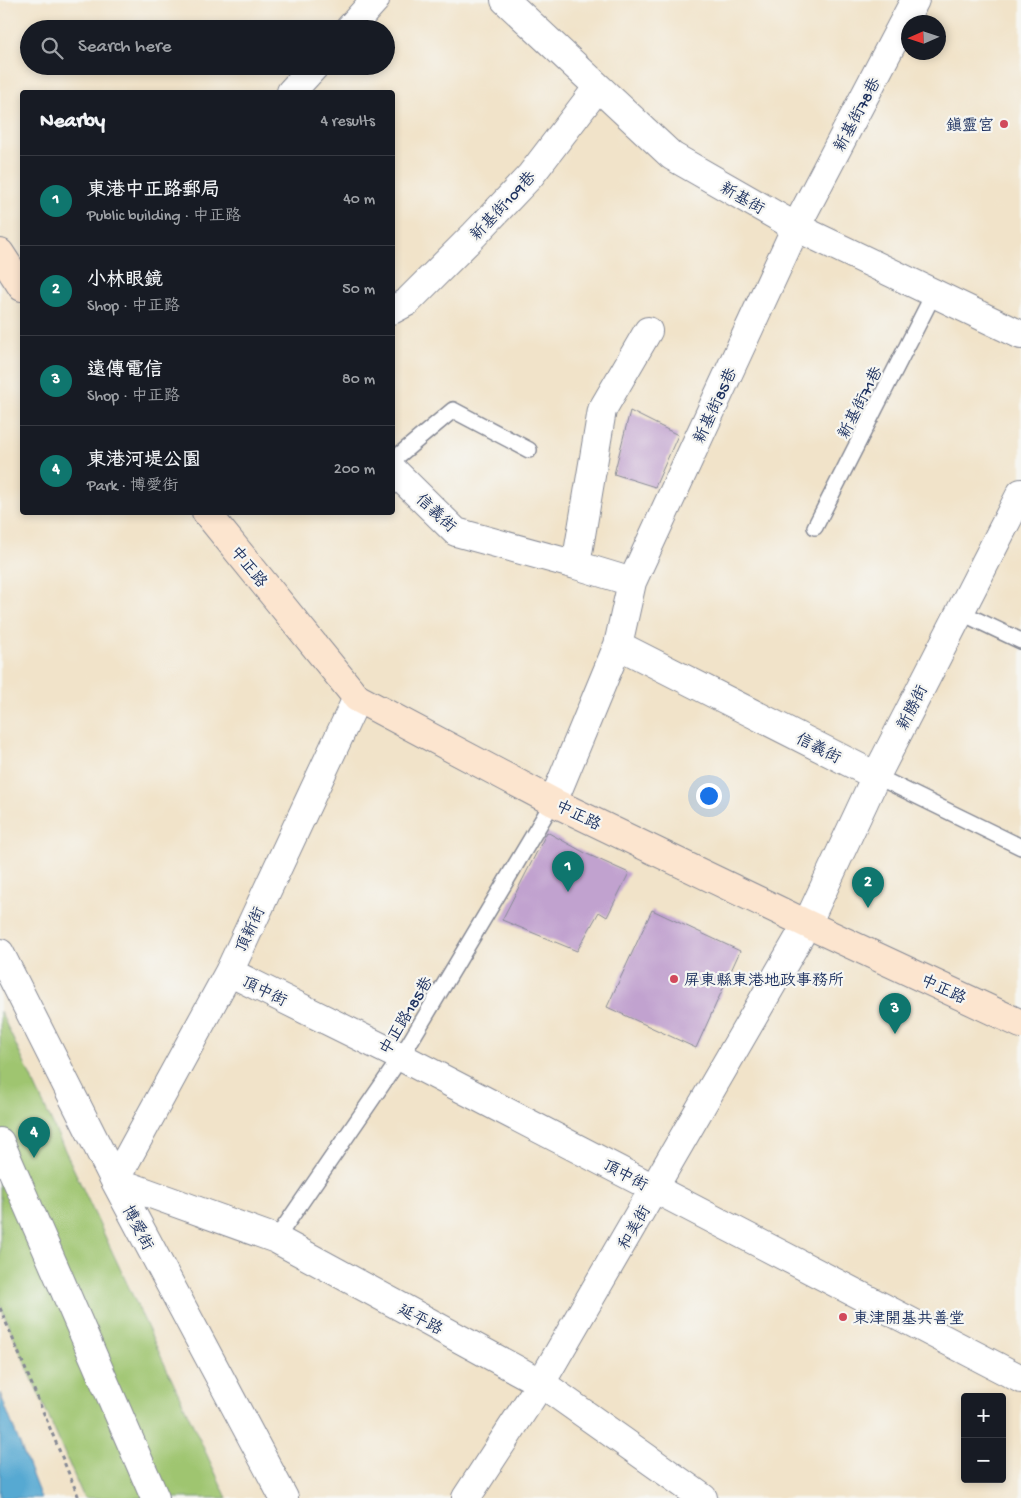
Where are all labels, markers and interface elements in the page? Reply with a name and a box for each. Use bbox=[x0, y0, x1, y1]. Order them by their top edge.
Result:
north arrow bbox=[901, 15, 946, 60]
search box bbox=[20, 20, 395, 75]
icon: search bbox=[38, 34, 66, 62]
text: Search here bbox=[78, 36, 172, 59]
street label: 新基街78巷 bbox=[830, 74, 887, 156]
text: Nearby bbox=[40, 110, 105, 135]
text: 4 results bbox=[320, 113, 375, 132]
place label: 鎮靈宮 bbox=[946, 116, 994, 137]
marker: 鎮靈宮 bbox=[998, 118, 1010, 130]
street label: 新基街109巷 bbox=[466, 168, 541, 246]
street label: 新基街 bbox=[716, 178, 768, 220]
text: 東港中正路郵局 bbox=[87, 180, 220, 203]
text: 1 bbox=[53, 191, 59, 210]
text: 40 m bbox=[343, 191, 375, 210]
text: Public building · 中正路 bbox=[87, 208, 241, 227]
text: 小林眼鏡 bbox=[87, 270, 163, 293]
text: 2 bbox=[52, 281, 60, 300]
text: 50 m bbox=[342, 281, 375, 300]
text: Shop · 中正路 bbox=[87, 298, 180, 317]
text: 遠傳電信 bbox=[87, 360, 163, 383]
street label: 新基街71巷 bbox=[834, 363, 888, 443]
street label: 新基街85巷 bbox=[690, 365, 743, 447]
text: 3 bbox=[52, 371, 60, 390]
text: 80 m bbox=[342, 371, 375, 390]
text: Shop · 中正路 bbox=[87, 388, 180, 407]
text: 東港河堤公園 bbox=[87, 450, 201, 473]
text: 4 bbox=[52, 461, 60, 480]
text: 200 m bbox=[334, 461, 375, 480]
text: Park · 博愛街 bbox=[87, 478, 178, 497]
street label: 信義街 bbox=[411, 490, 460, 538]
street label: 中正路 bbox=[225, 542, 271, 593]
street label: 新勝街 bbox=[894, 682, 933, 734]
street label: 信義街 bbox=[792, 729, 844, 769]
your location bbox=[696, 783, 722, 809]
street label: 中正路 bbox=[552, 796, 604, 836]
pin: 1 bbox=[552, 851, 584, 892]
pin: 2 bbox=[852, 867, 884, 908]
street label: 頂新街 bbox=[233, 904, 271, 956]
place label: 屏東縣東港地政事務所 bbox=[684, 971, 844, 992]
street label: 中正路 bbox=[917, 971, 969, 1010]
street label: 頂中街 bbox=[238, 972, 290, 1012]
street label: 中正路185巷 bbox=[376, 973, 439, 1059]
marker: 屏東縣東港地政事務所 bbox=[668, 973, 680, 985]
pin: 3 bbox=[879, 993, 911, 1034]
pin: 4 bbox=[18, 1117, 50, 1158]
street label: 頂中街 bbox=[599, 1156, 651, 1197]
street label: 博愛街 bbox=[116, 1202, 157, 1254]
street label: 和美街 bbox=[615, 1203, 656, 1254]
street label: 延平路 bbox=[394, 1300, 446, 1341]
place label: 東津開基共善堂 bbox=[853, 1309, 965, 1330]
marker: 東津開基共善堂 bbox=[837, 1311, 849, 1323]
map controls bbox=[961, 1393, 1006, 1483]
button: + bbox=[961, 1393, 1006, 1438]
button: − bbox=[961, 1438, 1006, 1483]

